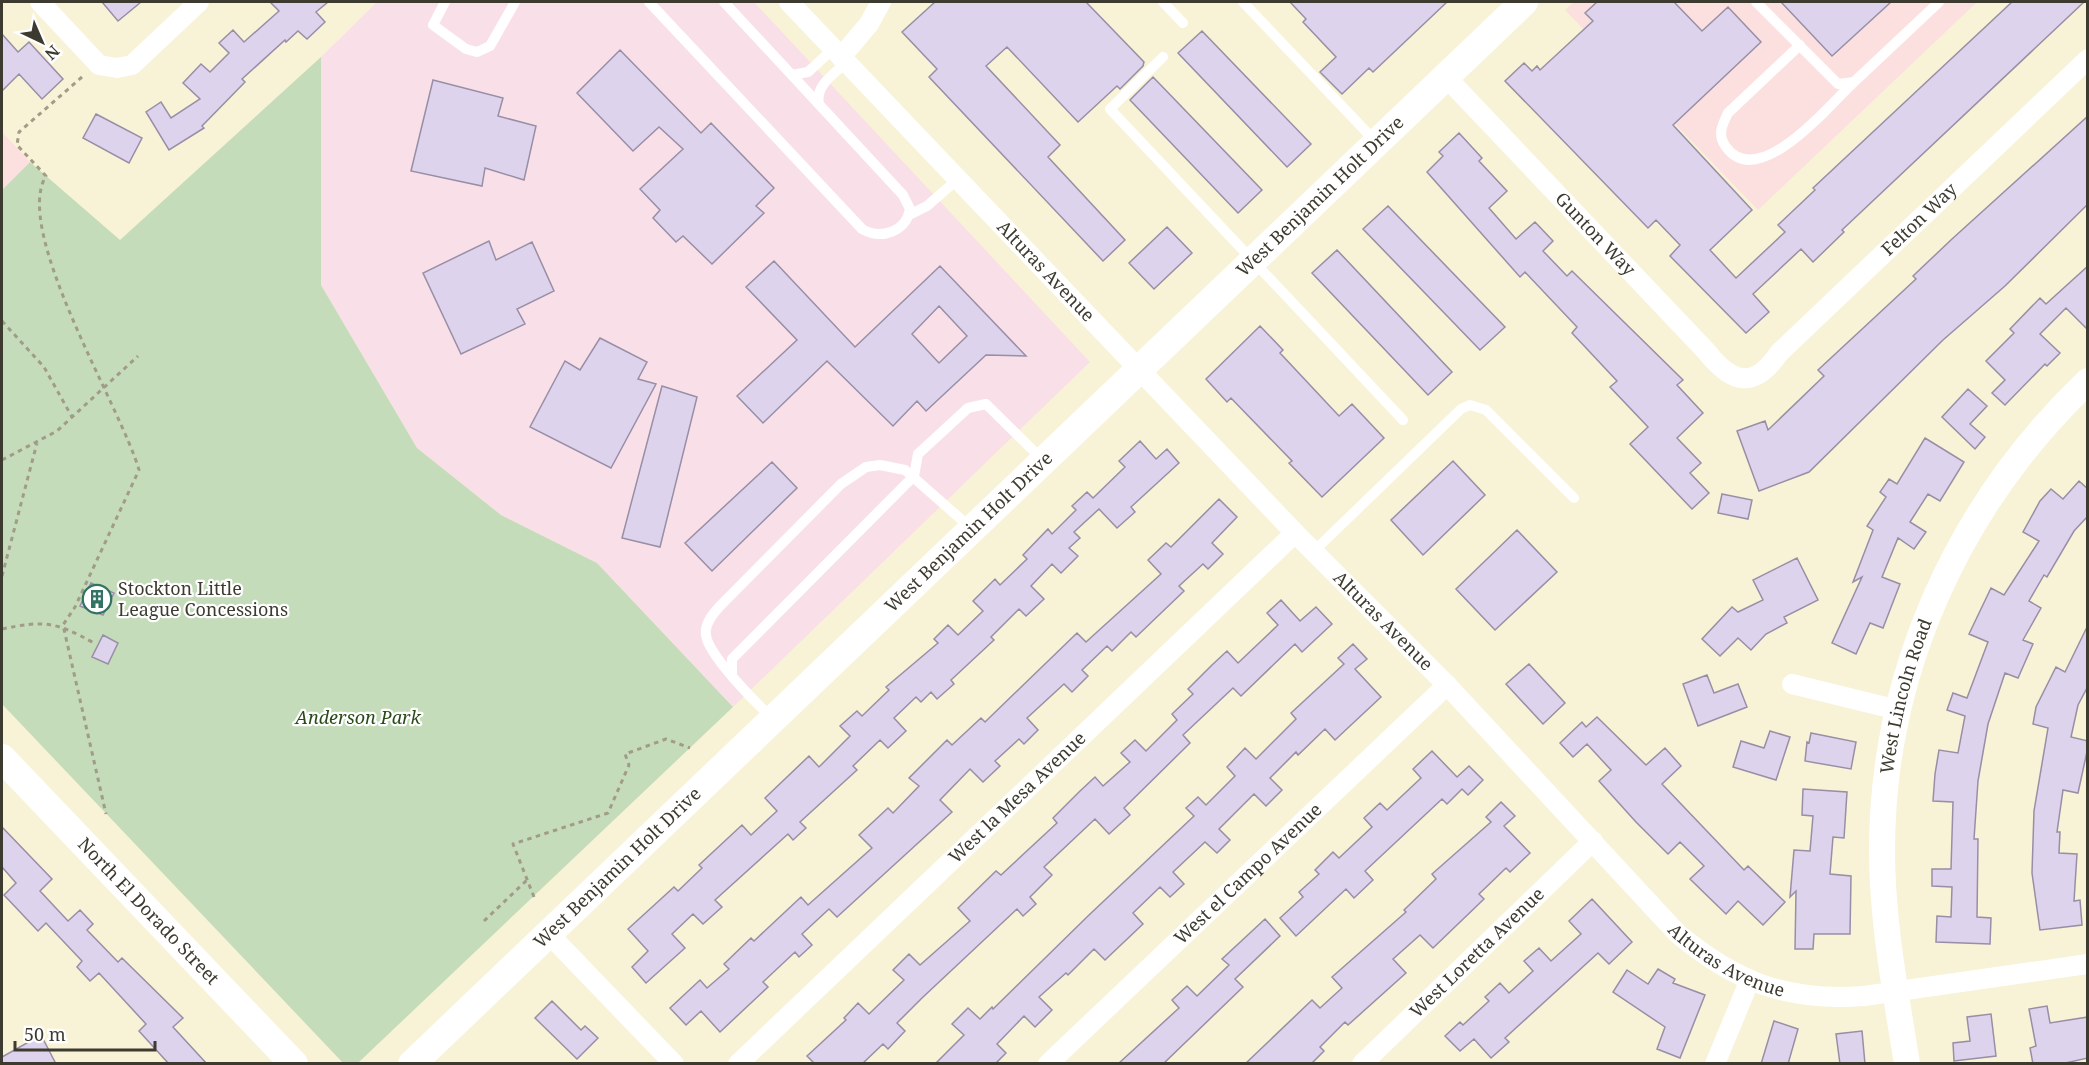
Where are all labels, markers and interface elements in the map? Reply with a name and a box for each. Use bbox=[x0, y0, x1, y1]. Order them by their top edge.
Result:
north arrow bbox=[12, 12, 72, 72]
text: N bbox=[40, 40, 65, 65]
street label: West Benjamin Holt Drive bbox=[1231, 110, 1409, 281]
street label: Felton Way bbox=[1876, 177, 1962, 260]
street label: Gunton Way bbox=[1550, 187, 1642, 281]
street label: Alturas Avenue bbox=[992, 215, 1100, 327]
street label: West Benjamin Holt Drive bbox=[879, 446, 1057, 617]
street label: Alturas Avenue bbox=[1329, 565, 1439, 675]
place label: Stockton Little League Concessions bbox=[118, 576, 288, 621]
building icon: Stockton Little League Concessions bbox=[81, 583, 113, 615]
street label: West Lincoln Road bbox=[1874, 615, 1937, 775]
park label: Anderson Park bbox=[293, 705, 422, 729]
street label: West la Mesa Avenue bbox=[943, 726, 1090, 868]
street label: West Benjamin Holt Drive bbox=[528, 781, 706, 953]
street label: West el Campo Avenue bbox=[1168, 797, 1326, 949]
street label: North El Dorado Street bbox=[73, 832, 225, 989]
street label: West Loretta Avenue bbox=[1404, 882, 1549, 1023]
street label: Alturas Avenue bbox=[1663, 918, 1787, 1002]
scale bar bbox=[15, 1014, 154, 1052]
text: 50 m bbox=[24, 1022, 66, 1046]

